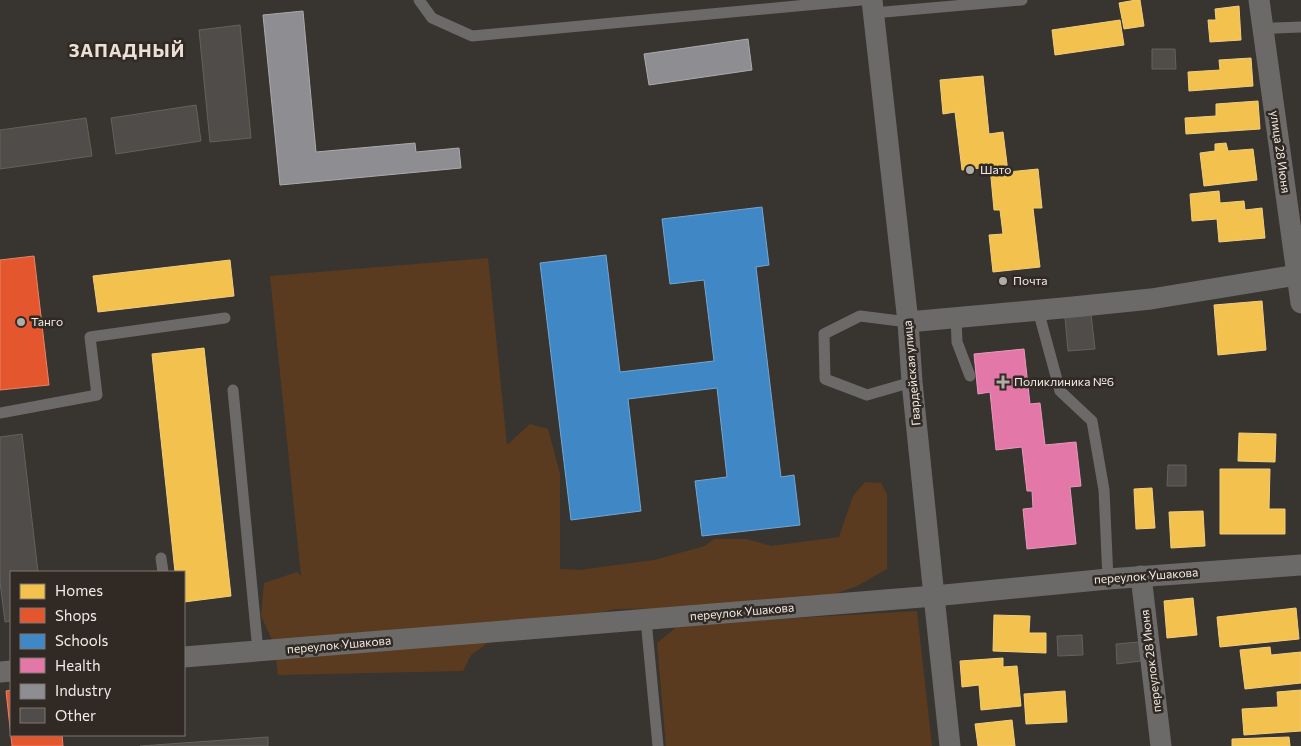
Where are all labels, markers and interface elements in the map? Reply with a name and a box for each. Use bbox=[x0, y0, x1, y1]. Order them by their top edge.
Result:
district label: ЗАПАДНЫЙ bbox=[69, 39, 185, 61]
street label: улица 28 Июня bbox=[1268, 110, 1294, 194]
place label: Шато bbox=[980, 162, 1012, 176]
marker: Шато bbox=[964, 164, 976, 176]
place label: Почта bbox=[1013, 273, 1047, 287]
marker: Почта bbox=[997, 275, 1009, 287]
place label: Танго bbox=[31, 314, 63, 328]
marker: Танго bbox=[15, 316, 27, 328]
street label: Гвардейская улица bbox=[899, 320, 923, 426]
place label: Поликлиника №6 bbox=[1014, 374, 1114, 388]
marker: Поликлиника №6 bbox=[996, 375, 1010, 389]
street label: переулок Ушакова bbox=[1093, 564, 1199, 586]
legend bbox=[10, 571, 185, 736]
text: Homes bbox=[55, 581, 103, 599]
street label: переулок Ушакова bbox=[689, 599, 795, 623]
text: Shops bbox=[55, 606, 97, 624]
street label: переулок 28 Июня bbox=[1137, 609, 1163, 713]
text: Schools bbox=[55, 631, 109, 649]
street label: переулок Ушакова bbox=[286, 632, 392, 656]
text: Health bbox=[55, 656, 101, 674]
text: Industry bbox=[55, 681, 112, 699]
text: Other bbox=[55, 706, 96, 724]

